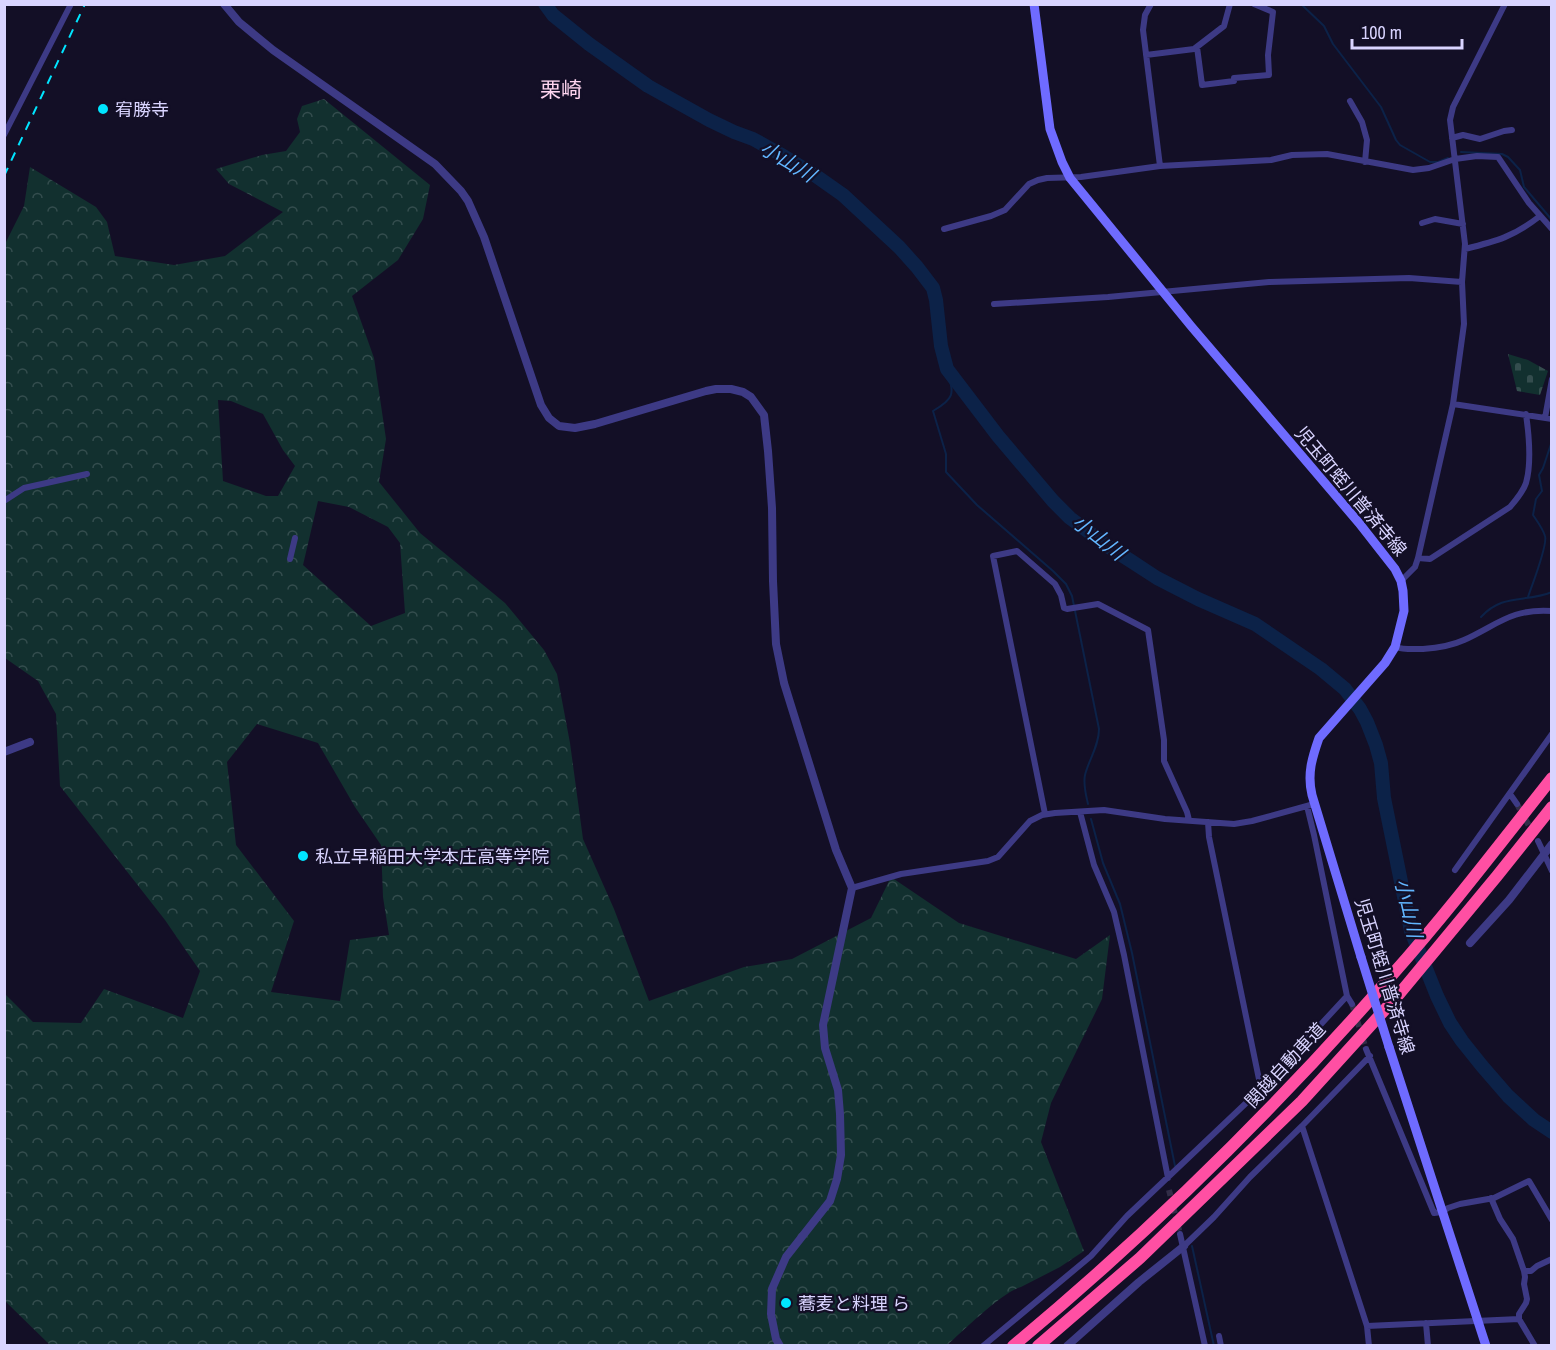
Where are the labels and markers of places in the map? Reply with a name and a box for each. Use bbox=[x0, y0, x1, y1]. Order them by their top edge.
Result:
place label: 宥勝寺 bbox=[115, 97, 169, 122]
marker: 宥勝寺 bbox=[96, 102, 110, 116]
place label: 私立早稲田大学本庄高等学院 bbox=[315, 844, 549, 869]
marker: 私立早稲田大学本庄高等学院 bbox=[296, 849, 310, 863]
place label: 蕎麦と料理 ら bbox=[798, 1291, 910, 1316]
marker: 蕎麦と料理 ら bbox=[779, 1296, 793, 1310]

